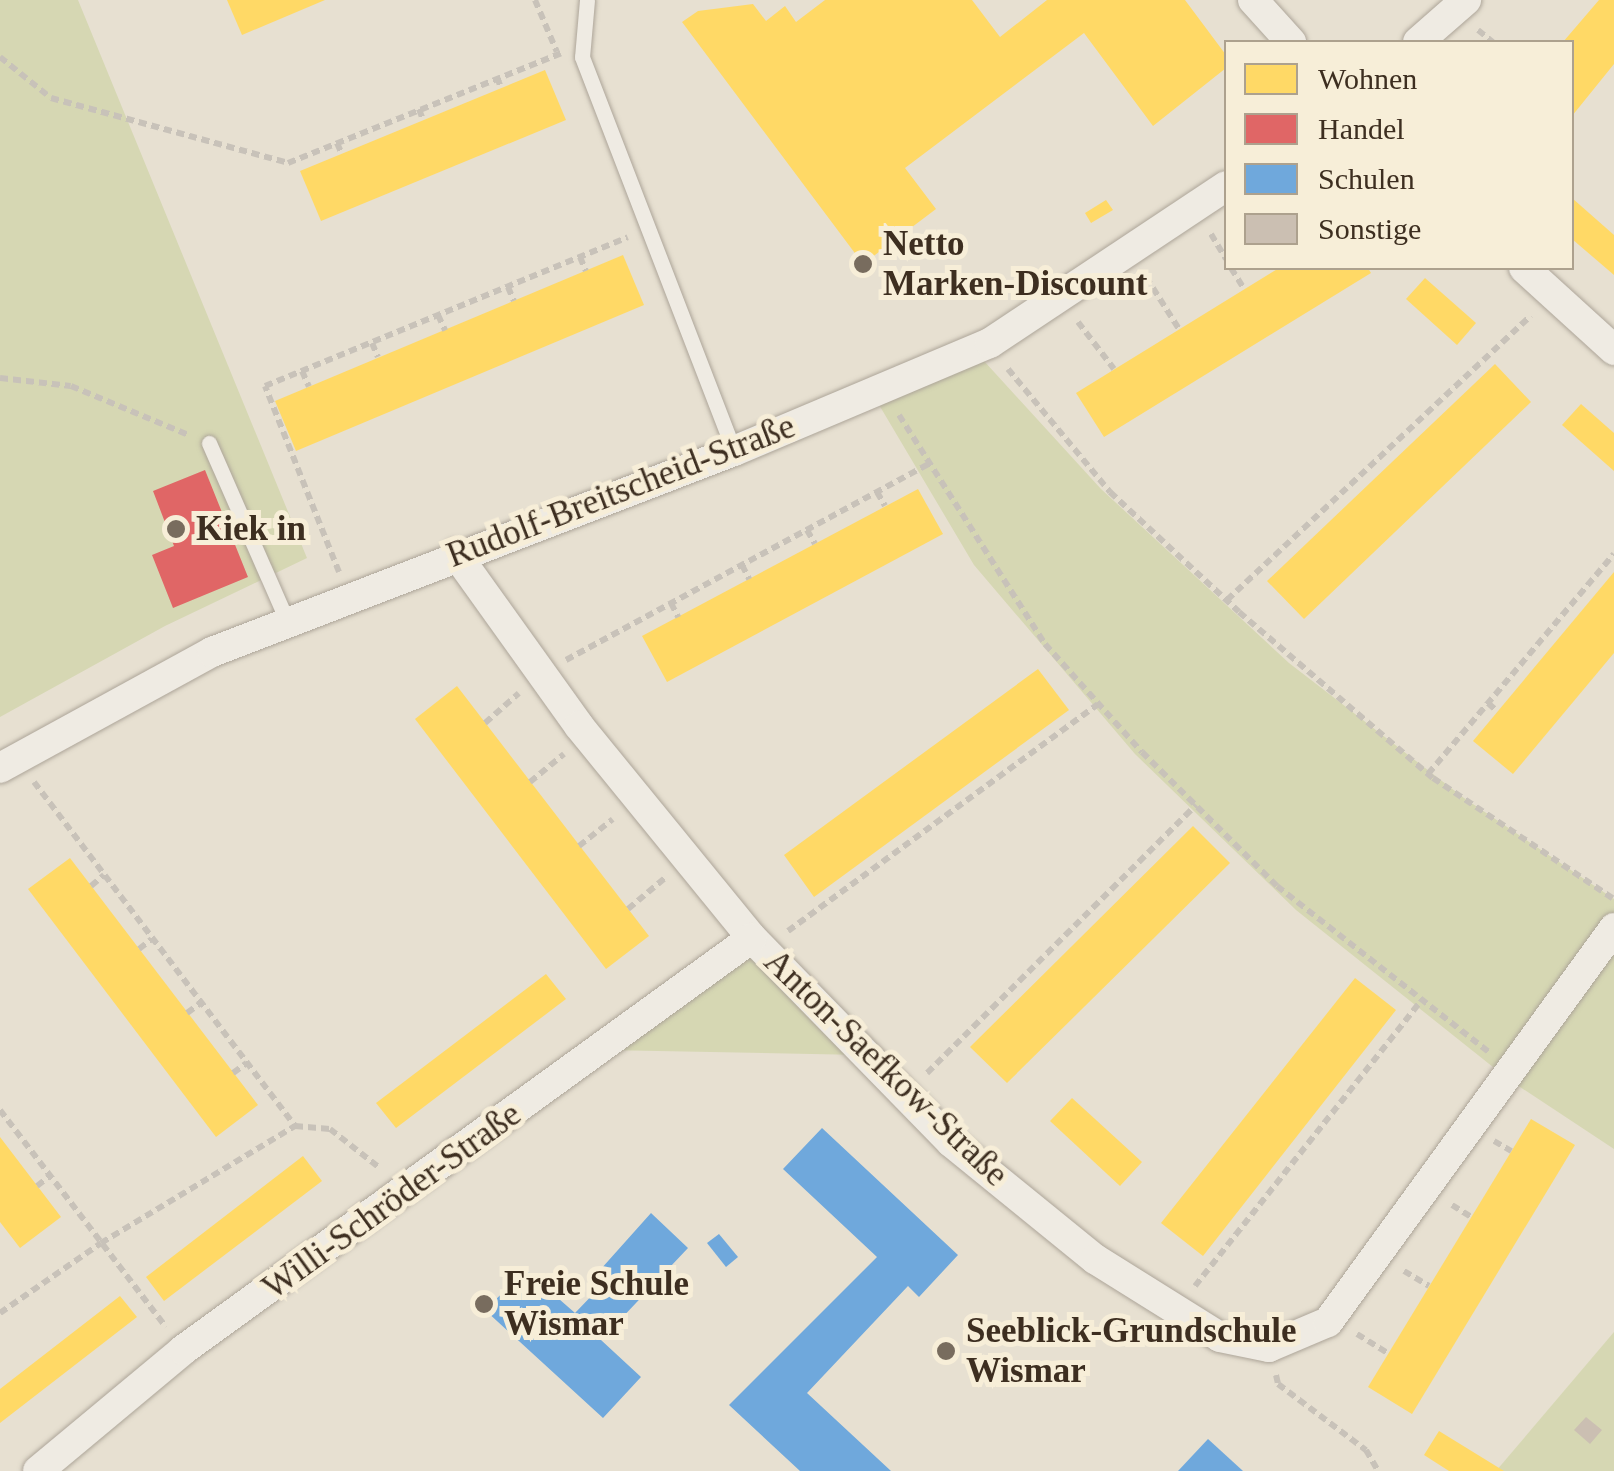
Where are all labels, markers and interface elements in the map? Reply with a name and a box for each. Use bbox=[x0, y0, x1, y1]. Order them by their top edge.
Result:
legend bbox=[1224, 40, 1574, 270]
text: Wohnen bbox=[1318, 62, 1417, 95]
text: Handel bbox=[1318, 112, 1405, 145]
text: Schulen bbox=[1318, 162, 1415, 195]
text: Sonstige bbox=[1318, 212, 1421, 245]
place label: Netto Marken-Discount bbox=[883, 223, 1147, 305]
marker: Netto Marken-Discount bbox=[852, 253, 874, 275]
street label: Rudolf-Breitscheid-Straße bbox=[441, 405, 801, 577]
place label: Kiek in bbox=[196, 508, 306, 550]
marker: Kiek in bbox=[165, 518, 187, 540]
street label: Anton-Saefkow-Straße bbox=[755, 941, 1017, 1195]
street label: Willi-Schröder-Straße bbox=[255, 1093, 529, 1309]
place label: Freie Schule Wismar bbox=[504, 1263, 689, 1345]
marker: Freie Schule Wismar bbox=[473, 1293, 495, 1315]
place label: Seeblick-Grundschule Wismar bbox=[966, 1310, 1297, 1392]
marker: Seeblick-Grundschule Wismar bbox=[935, 1340, 957, 1362]

